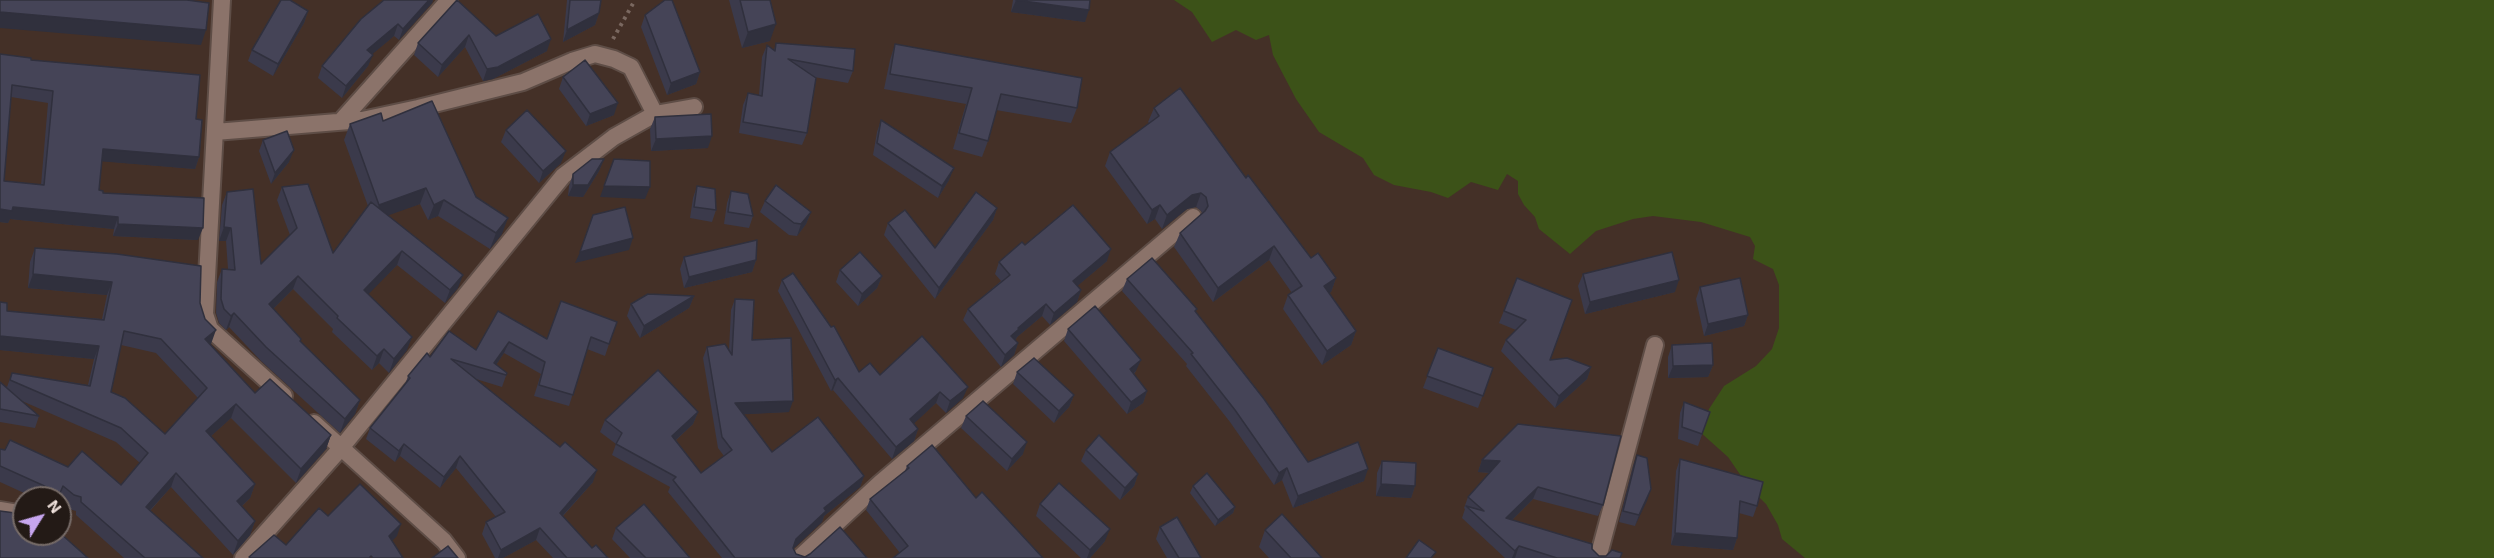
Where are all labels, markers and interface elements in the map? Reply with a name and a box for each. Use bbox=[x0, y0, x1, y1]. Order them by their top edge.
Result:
north arrow bbox=[12, 486, 72, 546]
text: N bbox=[44, 496, 66, 516]

